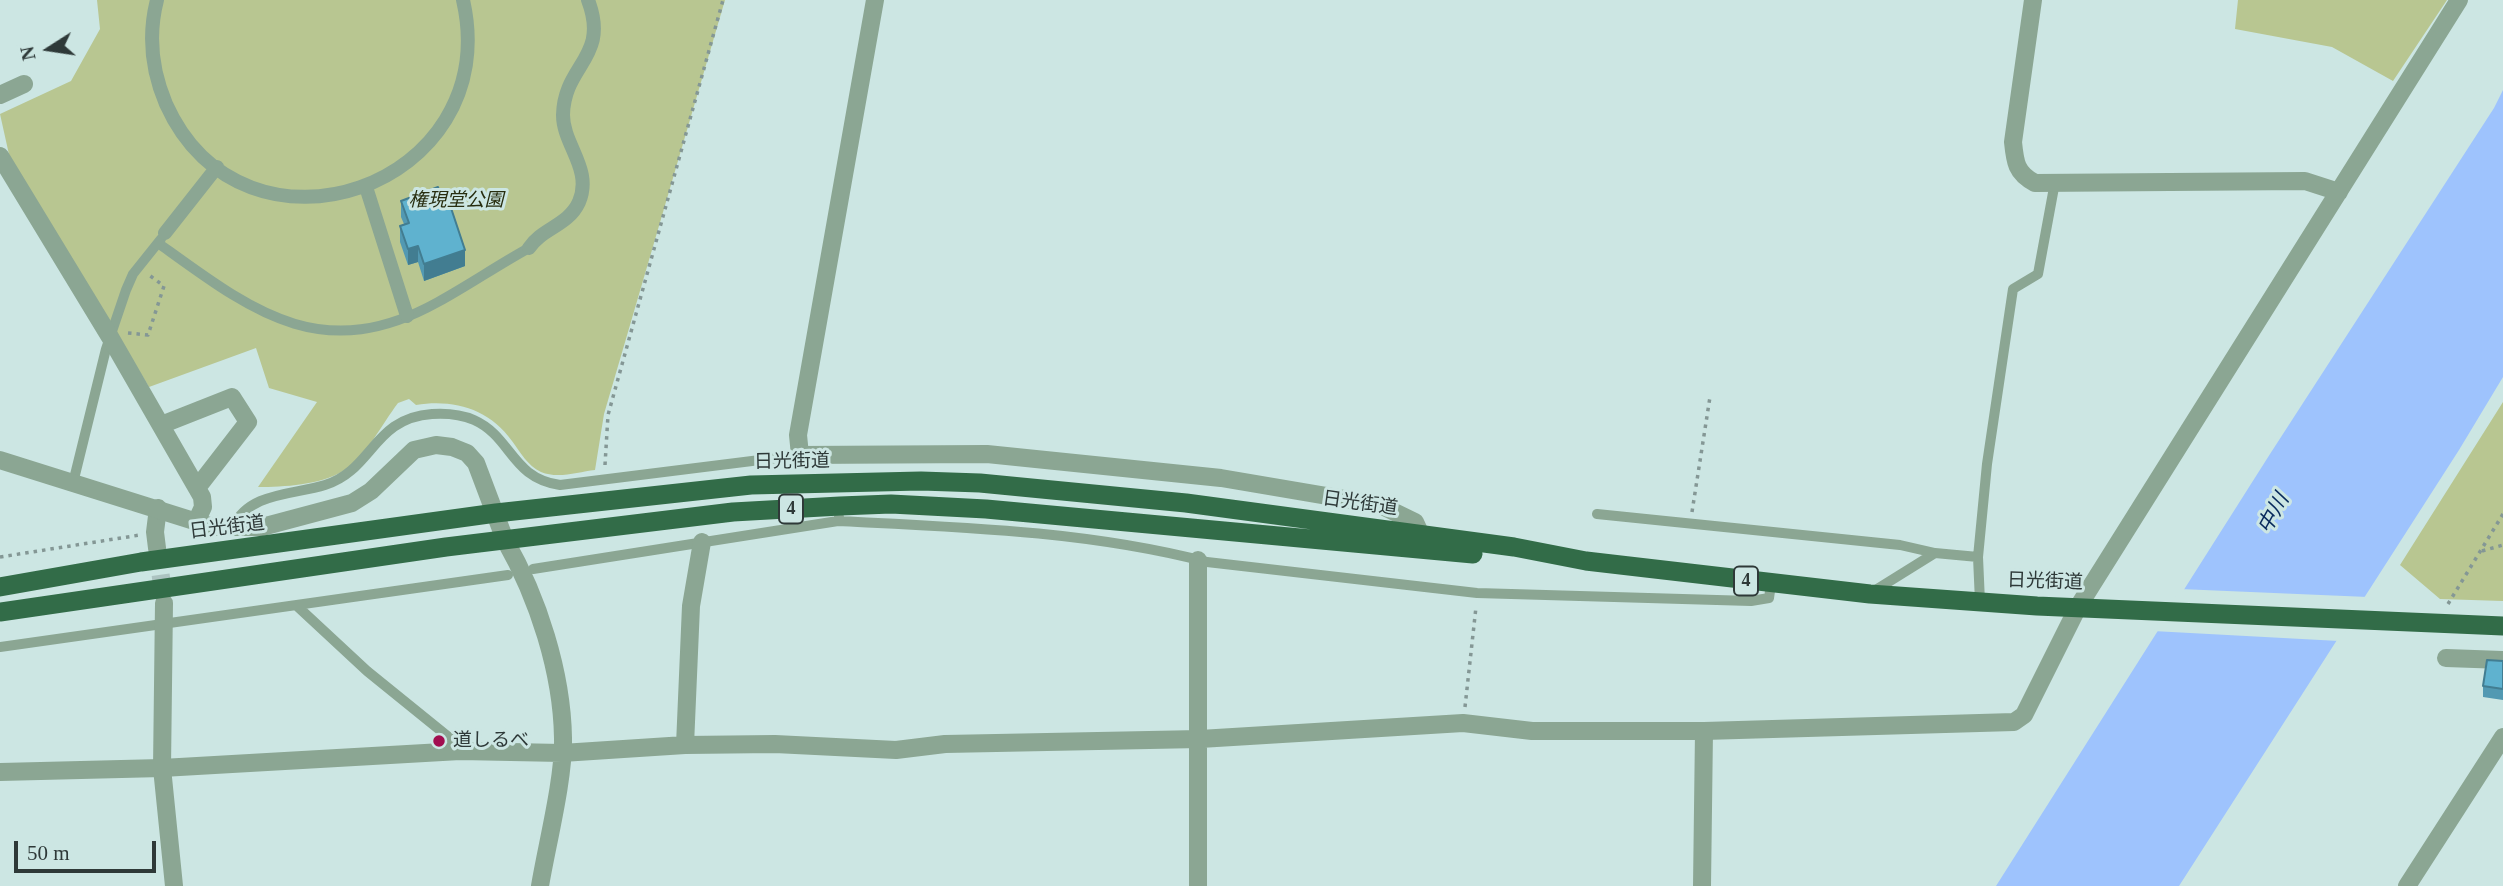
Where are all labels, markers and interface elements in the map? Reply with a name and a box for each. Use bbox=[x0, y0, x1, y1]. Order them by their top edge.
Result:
north arrow bbox=[14, 14, 84, 84]
text: N bbox=[16, 45, 40, 62]
park label: 権現堂公園 bbox=[409, 190, 503, 212]
street label: 日光街道 bbox=[754, 450, 830, 474]
street label: 日光街道 bbox=[1321, 487, 1399, 521]
water label: 中川 bbox=[2253, 490, 2295, 538]
road number: 4 bbox=[779, 494, 803, 524]
street label: 日光街道 bbox=[188, 512, 266, 544]
road number: 4 bbox=[1734, 566, 1758, 596]
street label: 日光街道 bbox=[2007, 569, 2083, 595]
place label: 道しるべ bbox=[453, 730, 529, 752]
marker: 道しるべ bbox=[431, 733, 447, 749]
scale bar bbox=[18, 826, 159, 870]
text: 50 m bbox=[27, 841, 70, 865]

